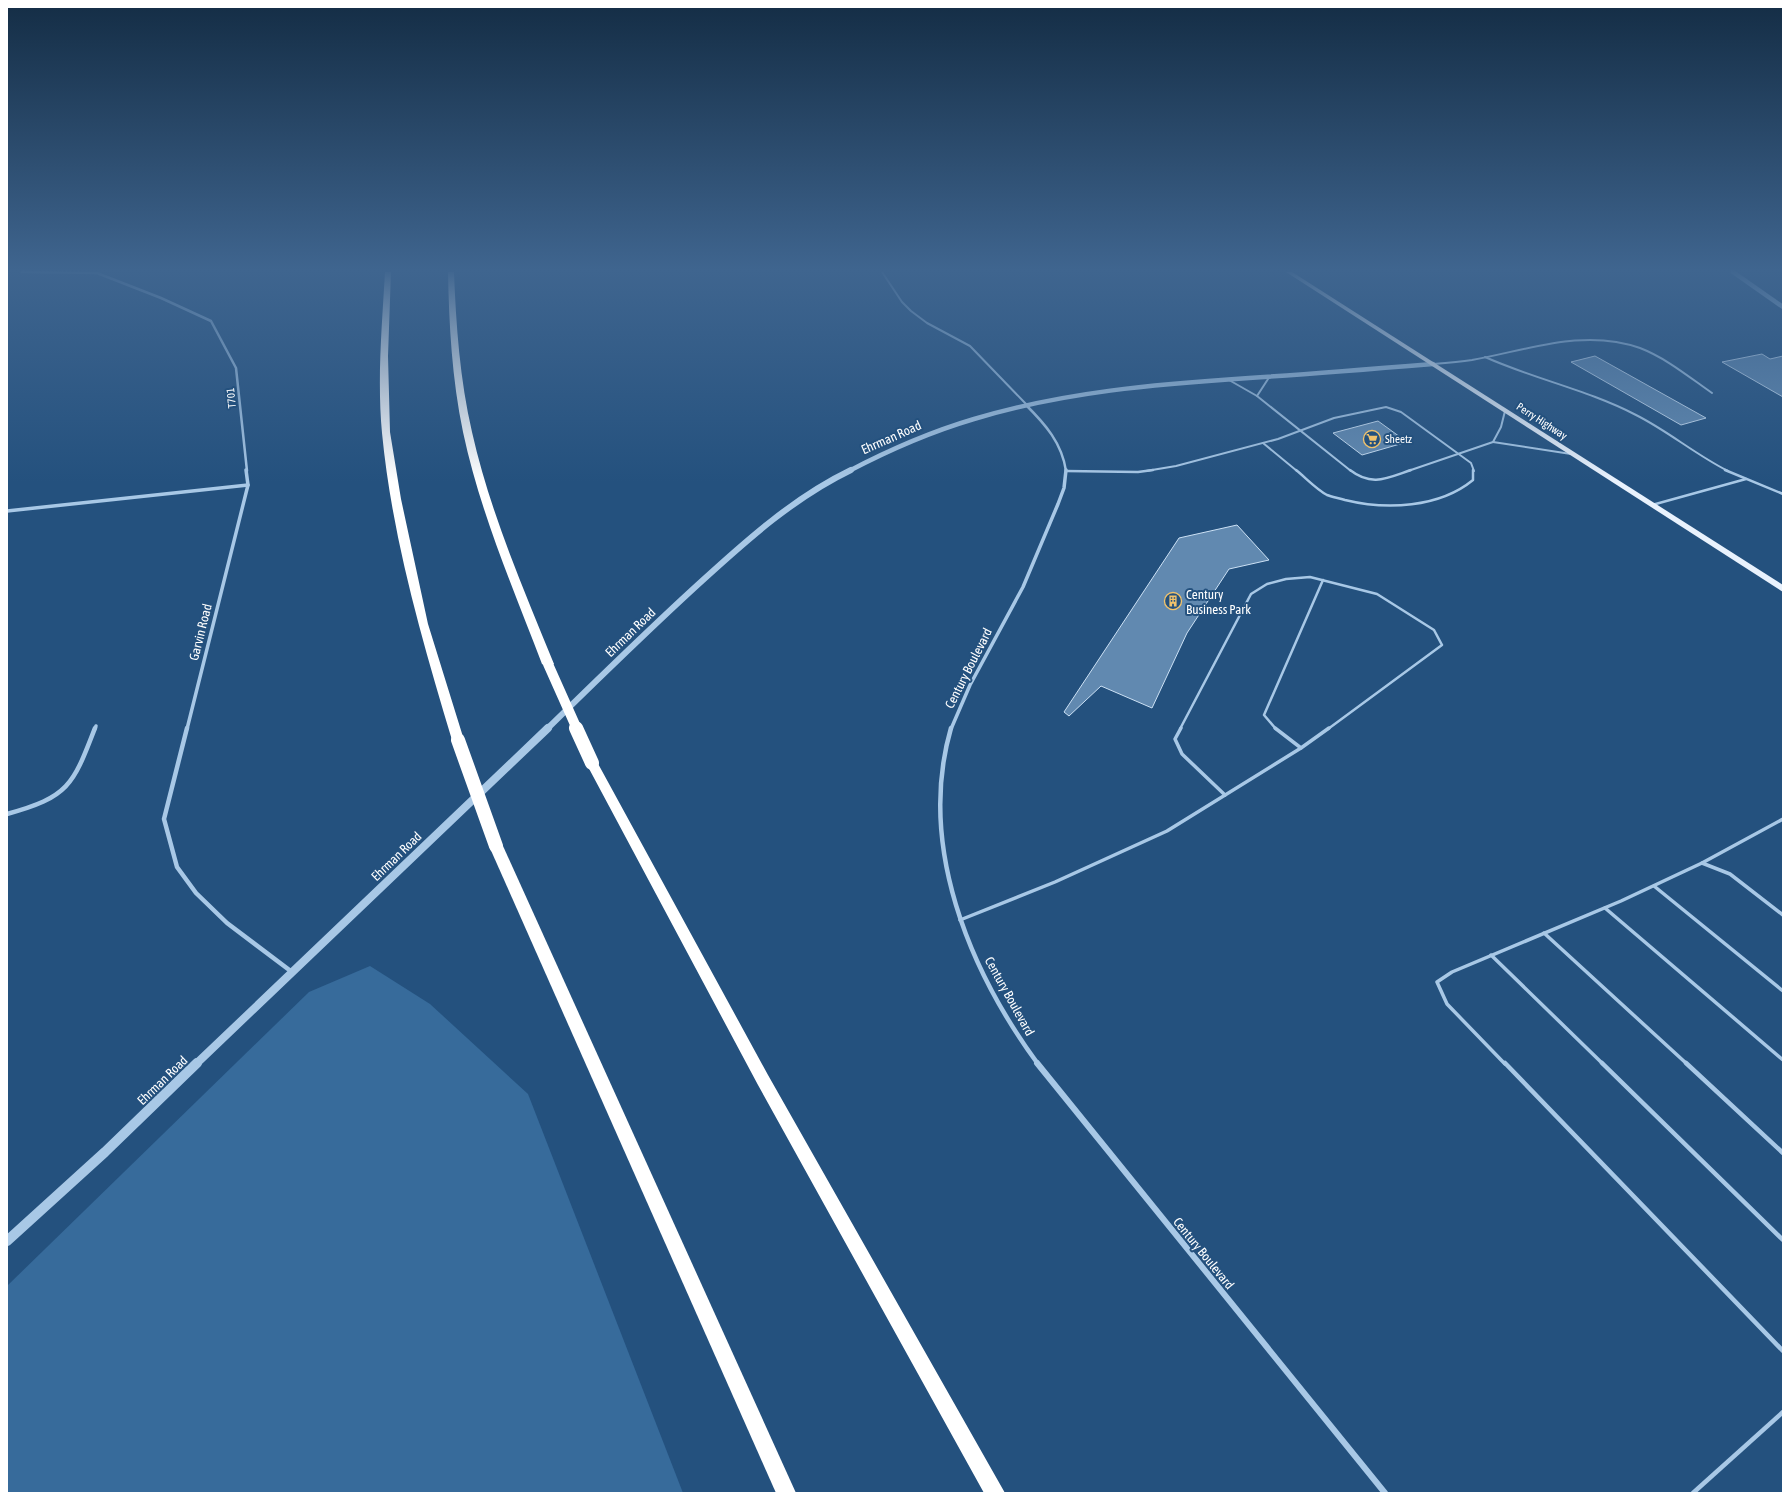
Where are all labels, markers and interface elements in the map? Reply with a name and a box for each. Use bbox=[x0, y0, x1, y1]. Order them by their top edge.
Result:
street label: T701 bbox=[224, 387, 238, 409]
street label: Perry Highway bbox=[1514, 400, 1570, 442]
street label: Ehrman Road bbox=[859, 418, 923, 457]
supermarket icon: Sheetz bbox=[1362, 429, 1382, 449]
place label: Sheetz bbox=[1385, 433, 1412, 445]
place label: Century Business Park bbox=[1186, 587, 1251, 617]
building icon: Century Business Park bbox=[1163, 591, 1183, 611]
street label: Garvin Road bbox=[186, 602, 215, 662]
street label: Ehrman Road bbox=[602, 605, 659, 660]
street label: Century Boulevard bbox=[942, 626, 995, 711]
street label: Ehrman Road bbox=[368, 829, 425, 884]
street label: Century Boulevard bbox=[982, 954, 1037, 1038]
street label: Ehrman Road bbox=[134, 1053, 191, 1108]
street label: Century Boulevard bbox=[1170, 1214, 1237, 1292]

